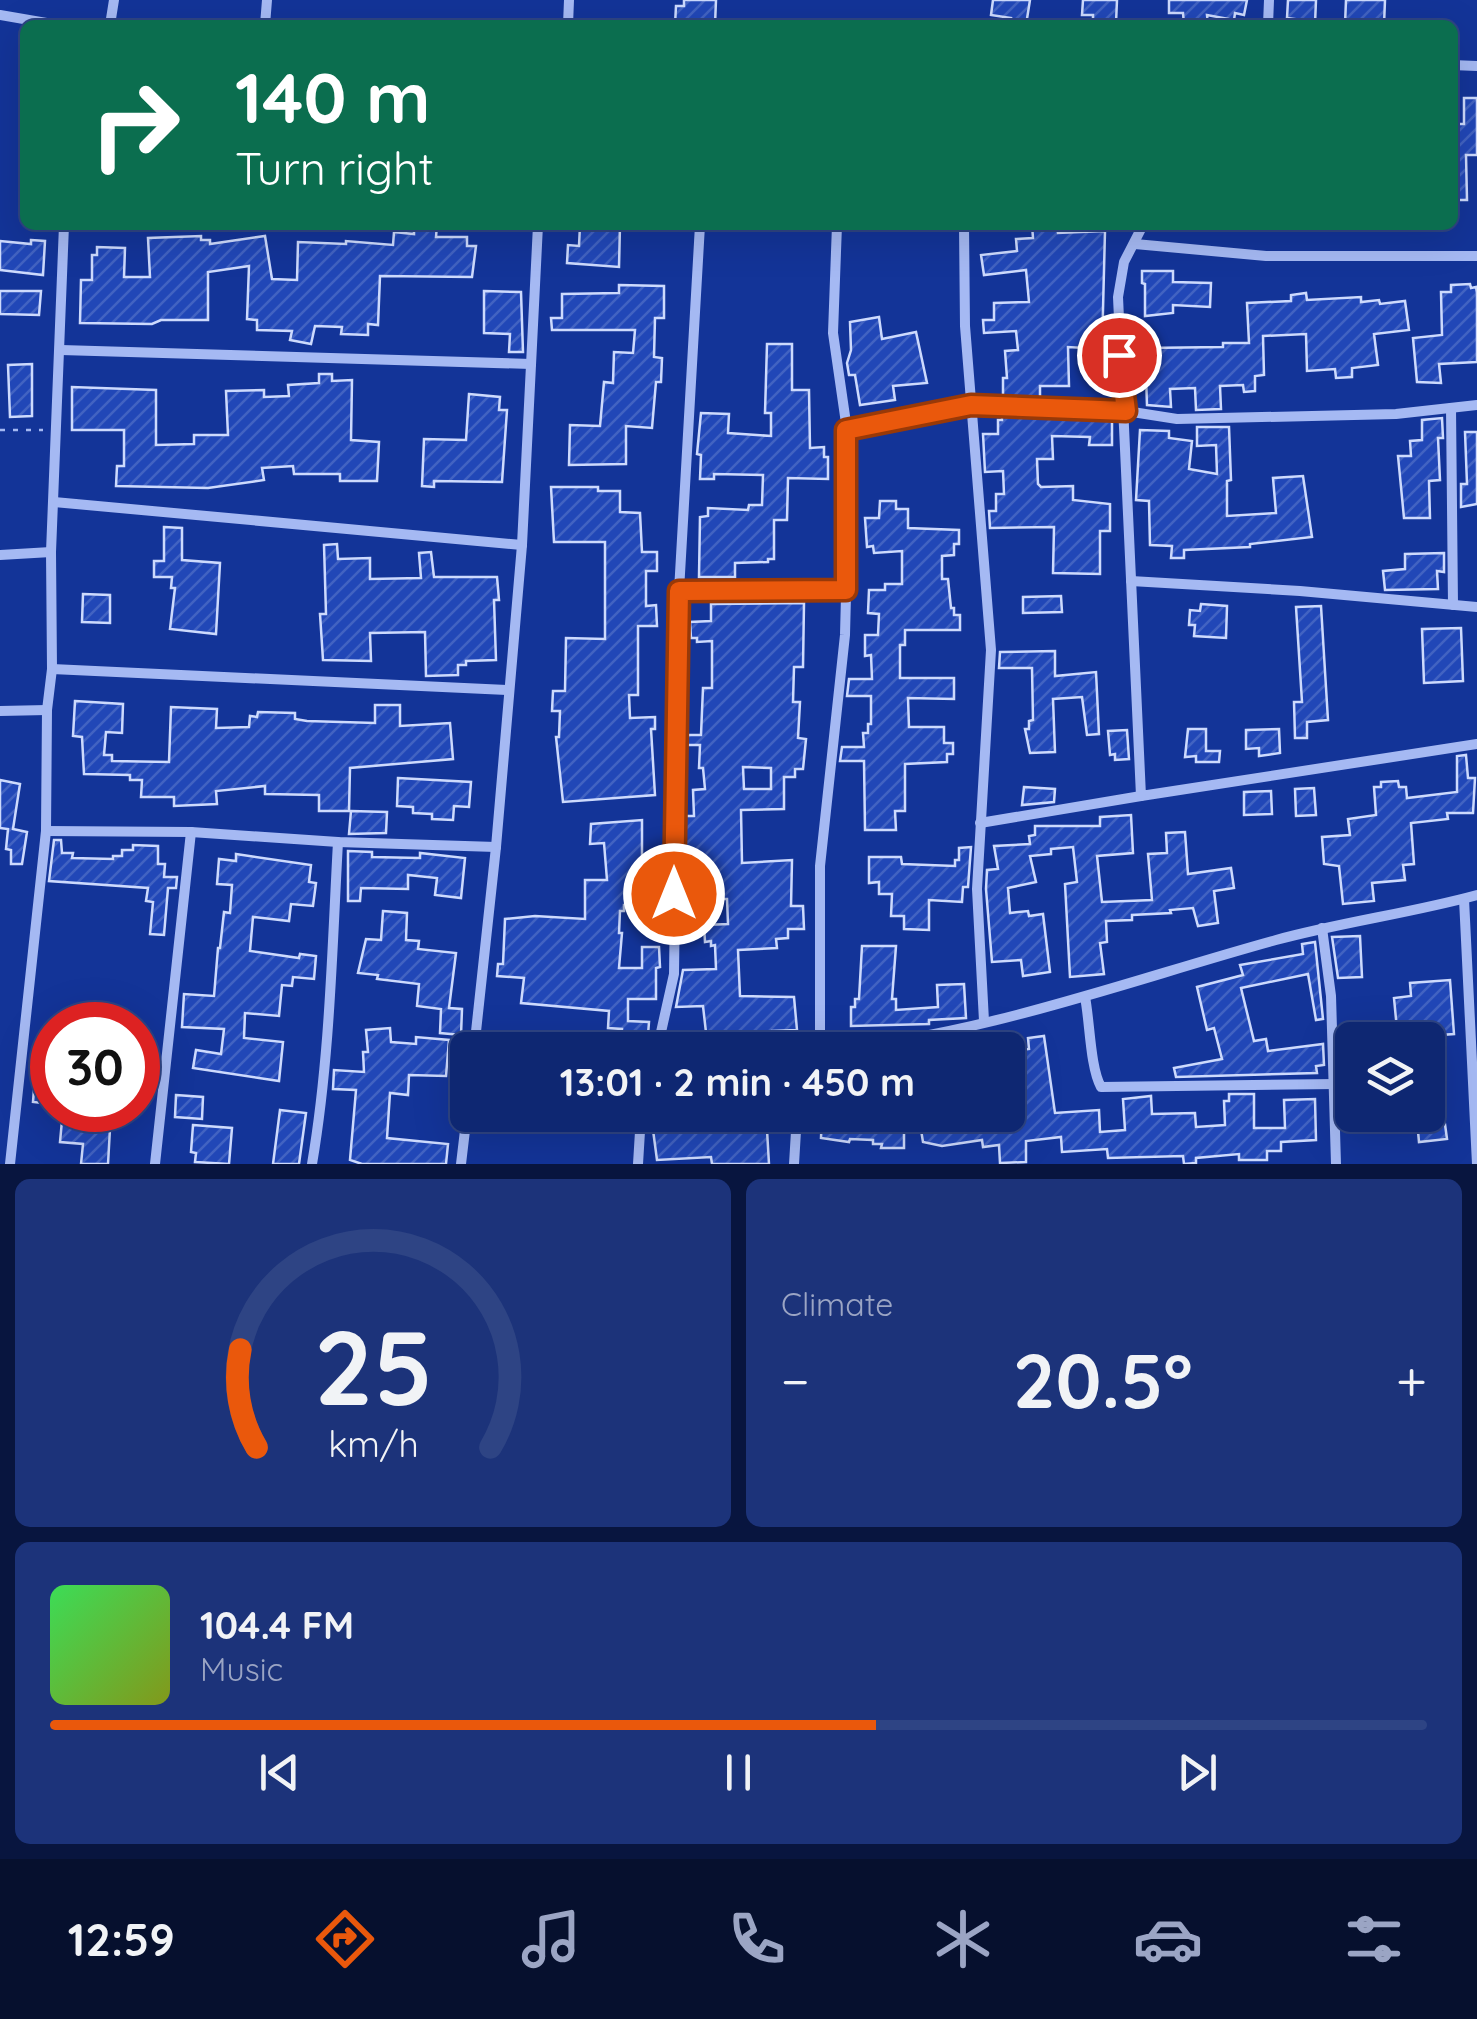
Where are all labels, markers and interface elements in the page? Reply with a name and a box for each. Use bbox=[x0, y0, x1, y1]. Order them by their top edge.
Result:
text: 140 m bbox=[235, 53, 431, 141]
icon: right bbox=[70, 60, 200, 190]
text: Turn right bbox=[235, 140, 434, 196]
pin bbox=[1077, 313, 1162, 398]
icon: arrive bbox=[1092, 328, 1147, 383]
position arrow bbox=[622, 842, 726, 946]
speed limit sign: 30 bbox=[30, 1002, 160, 1132]
map controls bbox=[1335, 1022, 1445, 1132]
button: layers bbox=[1335, 1022, 1445, 1132]
text: 13:01 · 2 min · 450 m bbox=[560, 1058, 915, 1106]
text: Climate bbox=[781, 1284, 893, 1324]
text: 25 bbox=[313, 1301, 433, 1431]
text: 20.5° bbox=[1013, 1333, 1193, 1427]
text: − bbox=[781, 1346, 810, 1415]
text: + bbox=[1396, 1346, 1427, 1415]
text: km/h bbox=[328, 1421, 418, 1466]
text: 104.4 FM bbox=[200, 1601, 354, 1649]
text: Music bbox=[200, 1649, 283, 1689]
icon: previous bbox=[252, 1745, 307, 1800]
icon: pause bbox=[711, 1745, 766, 1800]
icon: next bbox=[1170, 1745, 1225, 1800]
icon: directions bbox=[310, 1904, 380, 1974]
icon: music bbox=[516, 1904, 586, 1974]
icon: phone bbox=[722, 1904, 792, 1974]
icon: climate bbox=[928, 1904, 998, 1974]
icon: car bbox=[1133, 1904, 1203, 1974]
icon: filters bbox=[1339, 1904, 1409, 1974]
text: 12:59 bbox=[68, 1911, 175, 1967]

